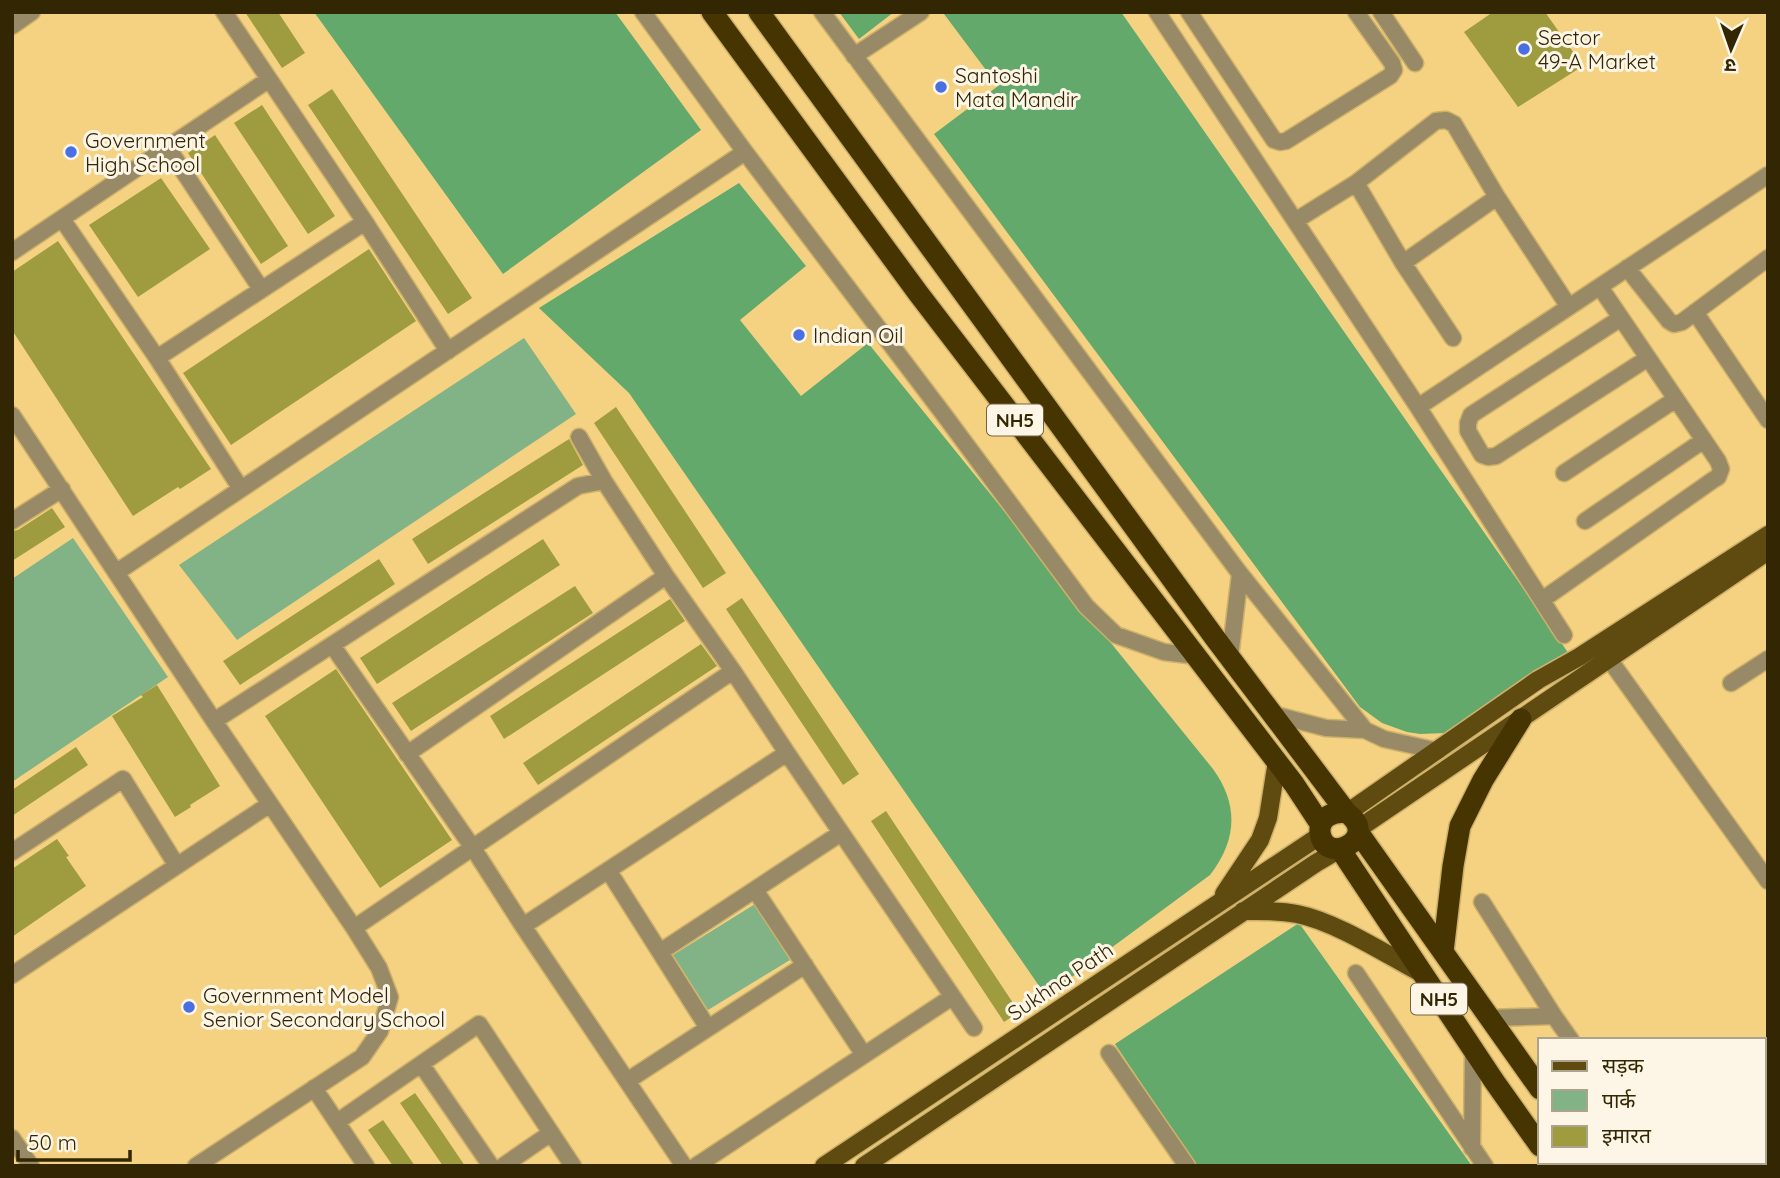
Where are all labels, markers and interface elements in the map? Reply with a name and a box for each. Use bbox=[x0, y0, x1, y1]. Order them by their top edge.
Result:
north arrow bbox=[1696, 14, 1766, 84]
place label: Sector 49-A Market bbox=[1538, 24, 1656, 74]
marker: Sector 49-A Market bbox=[1516, 41, 1532, 57]
text: उ bbox=[1724, 54, 1736, 78]
place label: Santoshi Mata Mandir bbox=[955, 62, 1078, 112]
marker: Santoshi Mata Mandir bbox=[933, 79, 949, 95]
place label: Government High School bbox=[85, 127, 206, 177]
marker: Government High School bbox=[63, 144, 79, 160]
place label: Indian Oil bbox=[813, 322, 904, 348]
marker: Indian Oil bbox=[791, 327, 807, 343]
road number: NH5 bbox=[987, 404, 1043, 436]
street label: Sukhna Path bbox=[1002, 936, 1118, 1026]
place label: Government Model Senior Secondary School bbox=[203, 982, 445, 1032]
road number: NH5 bbox=[1411, 984, 1467, 1015]
marker: Government Model Senior Secondary School bbox=[181, 999, 197, 1015]
legend bbox=[1538, 1038, 1766, 1164]
text: सड़क bbox=[1602, 1052, 1644, 1078]
text: पार्क bbox=[1602, 1087, 1636, 1113]
scale bar bbox=[18, 1118, 130, 1162]
text: इमारत bbox=[1602, 1122, 1652, 1148]
text: 50 m bbox=[28, 1129, 77, 1155]

